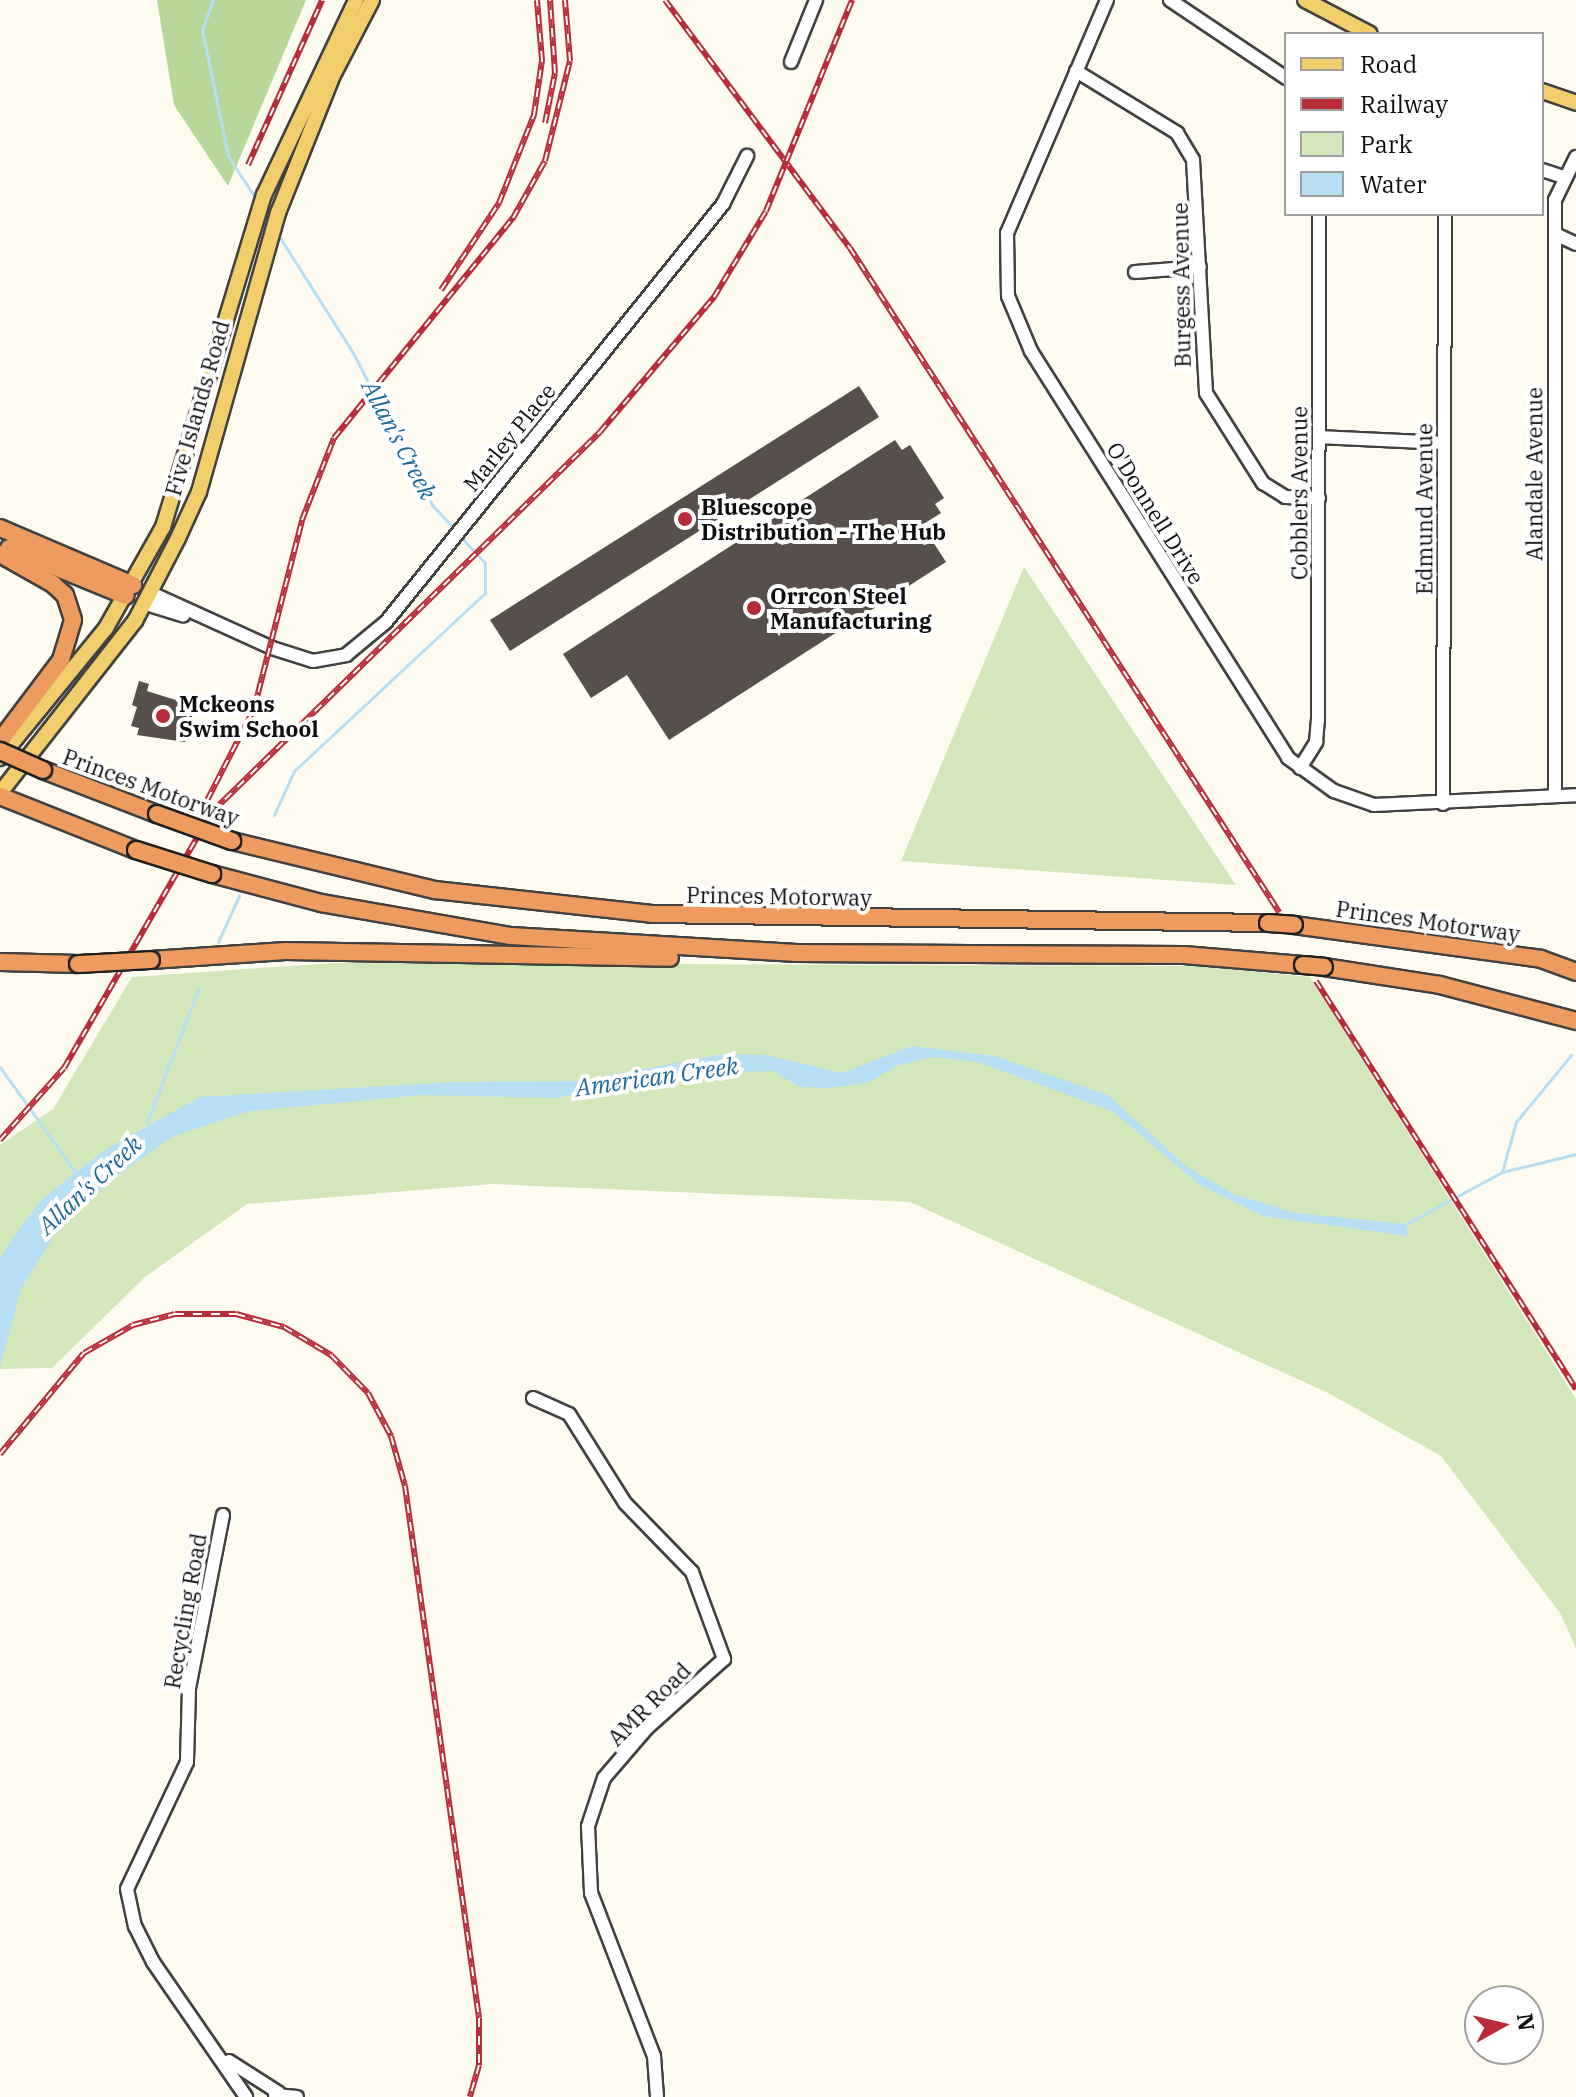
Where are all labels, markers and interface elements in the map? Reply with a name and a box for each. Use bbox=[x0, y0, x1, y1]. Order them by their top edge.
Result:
legend bbox=[1284, 32, 1544, 216]
text: Road bbox=[1360, 48, 1417, 80]
text: Railway bbox=[1360, 88, 1448, 120]
text: Park bbox=[1360, 128, 1412, 160]
text: Water bbox=[1360, 168, 1427, 200]
street label: Burgess Avenue bbox=[1166, 202, 1196, 368]
street label: Five Islands Road bbox=[159, 317, 235, 499]
water label: Allan's Creek bbox=[355, 375, 443, 505]
street label: Marley Place bbox=[457, 378, 561, 496]
street label: Alandale Avenue bbox=[1521, 387, 1547, 561]
street label: Cobblers Avenue bbox=[1286, 406, 1312, 580]
street label: Edmund Avenue bbox=[1411, 423, 1437, 595]
street label: O'Donnell Drive bbox=[1102, 437, 1210, 589]
place label: Bluescope Distribution - The Hub bbox=[701, 493, 946, 544]
marker: Bluescope Distribution - The Hub bbox=[676, 510, 694, 528]
place label: Orrcon Steel Manufacturing bbox=[770, 582, 932, 634]
marker: Orrcon Steel Manufacturing bbox=[745, 599, 763, 617]
place label: Mckeons Swim School bbox=[179, 690, 319, 742]
marker: Mckeons Swim School bbox=[154, 707, 172, 725]
street label: Princes Motorway bbox=[59, 743, 243, 831]
street label: Princes Motorway bbox=[686, 881, 872, 911]
street label: Princes Motorway bbox=[1334, 895, 1522, 947]
water label: American Creek bbox=[574, 1051, 740, 1103]
water label: Allan's Creek bbox=[32, 1130, 148, 1240]
street label: Recycling Road bbox=[158, 1531, 212, 1691]
street label: AMR Road bbox=[602, 1657, 696, 1751]
north arrow bbox=[1464, 1985, 1544, 2065]
text: N bbox=[1511, 2011, 1542, 2033]

